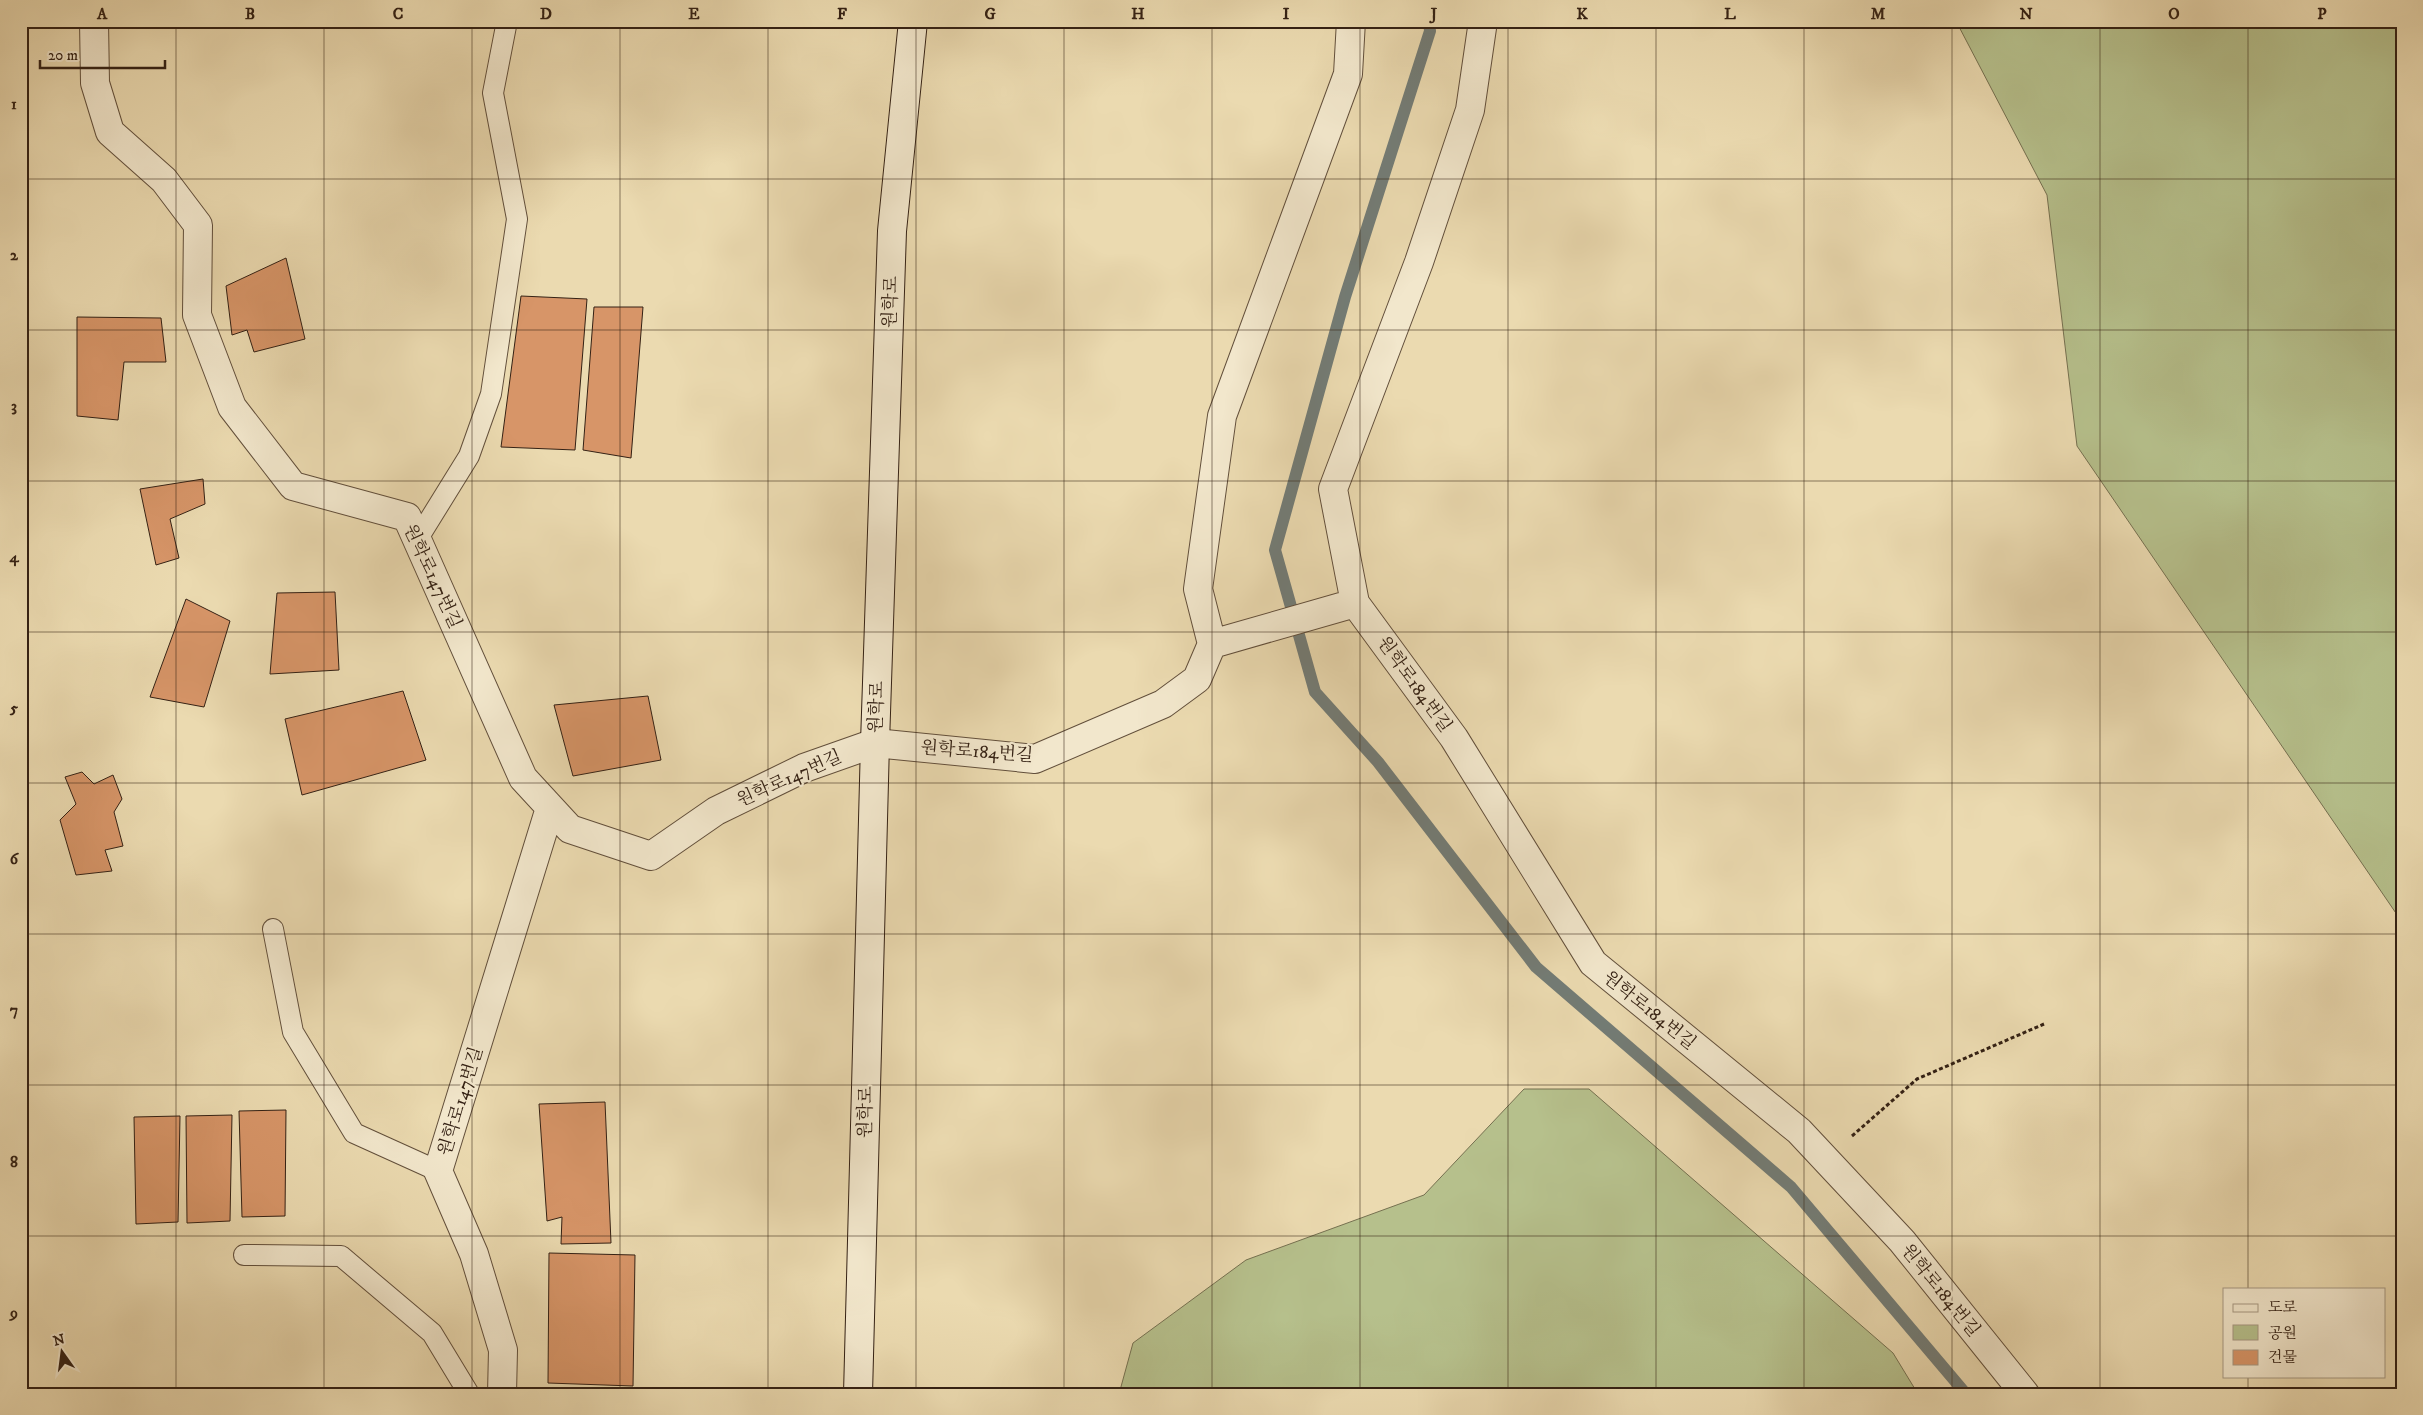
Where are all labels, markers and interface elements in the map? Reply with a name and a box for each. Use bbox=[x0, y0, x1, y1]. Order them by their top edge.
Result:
text: A bbox=[96, 4, 108, 24]
text: B bbox=[245, 4, 255, 24]
text: C bbox=[393, 4, 403, 24]
text: D bbox=[540, 4, 552, 24]
text: E bbox=[688, 4, 700, 24]
text: F bbox=[837, 4, 847, 24]
text: G bbox=[984, 4, 996, 24]
text: H bbox=[1131, 4, 1145, 24]
text: I bbox=[1283, 4, 1290, 24]
text: J bbox=[1429, 4, 1438, 24]
text: K bbox=[1576, 4, 1588, 24]
text: L bbox=[1724, 4, 1736, 24]
text: M bbox=[1871, 4, 1886, 24]
text: N bbox=[2019, 4, 2033, 24]
text: O bbox=[2168, 4, 2180, 24]
text: P bbox=[2317, 4, 2327, 24]
scale bar bbox=[40, 38, 165, 70]
text: 20 m bbox=[48, 46, 78, 65]
text: 1 bbox=[11, 94, 17, 114]
text: 2 bbox=[10, 245, 19, 265]
street label: 원학로 bbox=[879, 276, 903, 328]
text: 3 bbox=[11, 396, 17, 416]
street label: 원학로147번길 bbox=[398, 521, 466, 632]
text: 4 bbox=[8, 547, 19, 567]
street label: 원학로184번길 bbox=[1372, 632, 1456, 737]
street label: 원학로 bbox=[865, 681, 889, 733]
text: 5 bbox=[9, 698, 18, 718]
street label: 원학로184번길 bbox=[920, 737, 1034, 767]
street label: 원학로147번길 bbox=[733, 746, 845, 812]
text: 6 bbox=[10, 849, 20, 869]
street label: 원학로184번길 bbox=[1599, 967, 1700, 1055]
text: 7 bbox=[10, 1000, 18, 1020]
street label: 원학로147번길 bbox=[434, 1044, 488, 1158]
street label: 원학로 bbox=[855, 1086, 877, 1138]
text: 8 bbox=[10, 1152, 18, 1172]
street label: 원학로184번길 bbox=[1896, 1240, 1984, 1341]
legend bbox=[2223, 1288, 2386, 1378]
text: 도로 bbox=[2268, 1298, 2297, 1317]
text: 9 bbox=[9, 1303, 18, 1323]
text: 공원 bbox=[2268, 1324, 2297, 1343]
north arrow bbox=[38, 1328, 88, 1378]
text: N bbox=[51, 1330, 67, 1350]
text: 건물 bbox=[2268, 1348, 2297, 1367]

